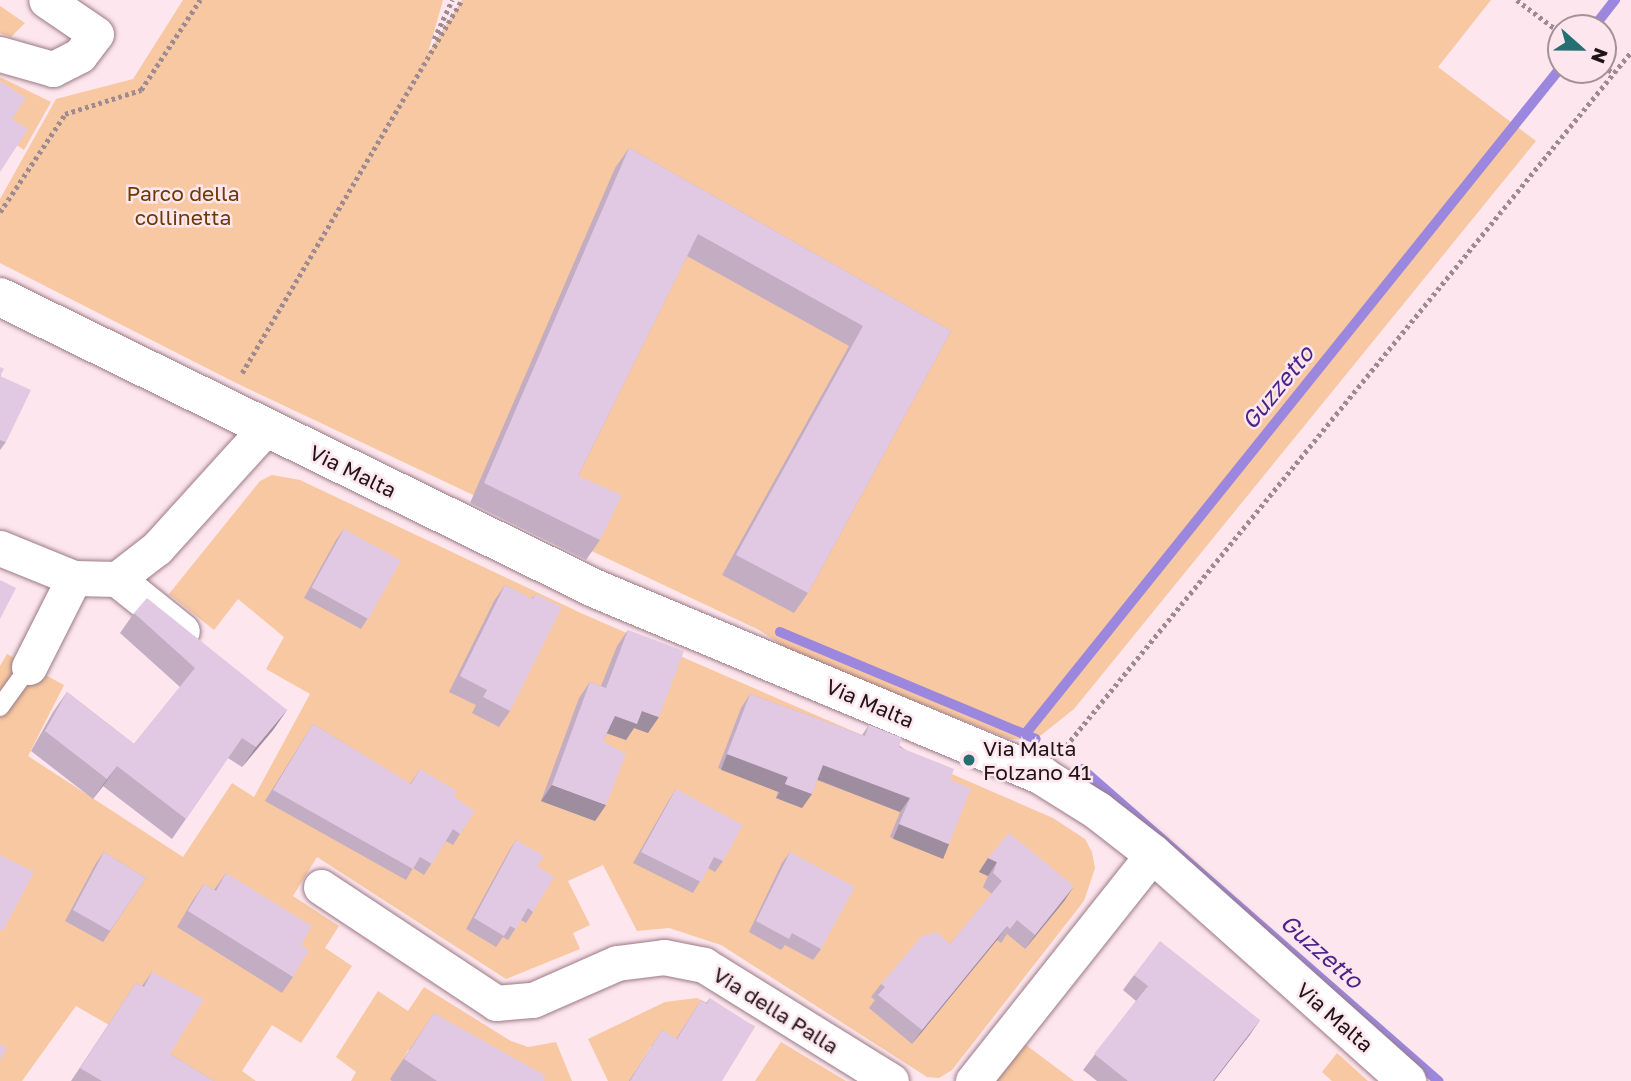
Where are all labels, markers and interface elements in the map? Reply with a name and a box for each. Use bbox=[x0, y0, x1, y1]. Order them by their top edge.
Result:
north arrow bbox=[1547, 14, 1617, 84]
text: N bbox=[1587, 45, 1614, 67]
park label: Parco della collinetta bbox=[126, 180, 240, 230]
water label: Guzzetto bbox=[1235, 340, 1319, 434]
street label: Via Malta bbox=[306, 439, 400, 503]
street label: Via Malta bbox=[822, 673, 918, 733]
place label: Via Malta Folzano 41 bbox=[983, 735, 1091, 785]
marker: Via Malta Folzano 41 bbox=[961, 752, 977, 768]
water label: Guzzetto bbox=[1276, 908, 1368, 994]
street label: Via della Palla bbox=[709, 961, 843, 1059]
street label: Via Malta bbox=[1292, 977, 1378, 1057]

